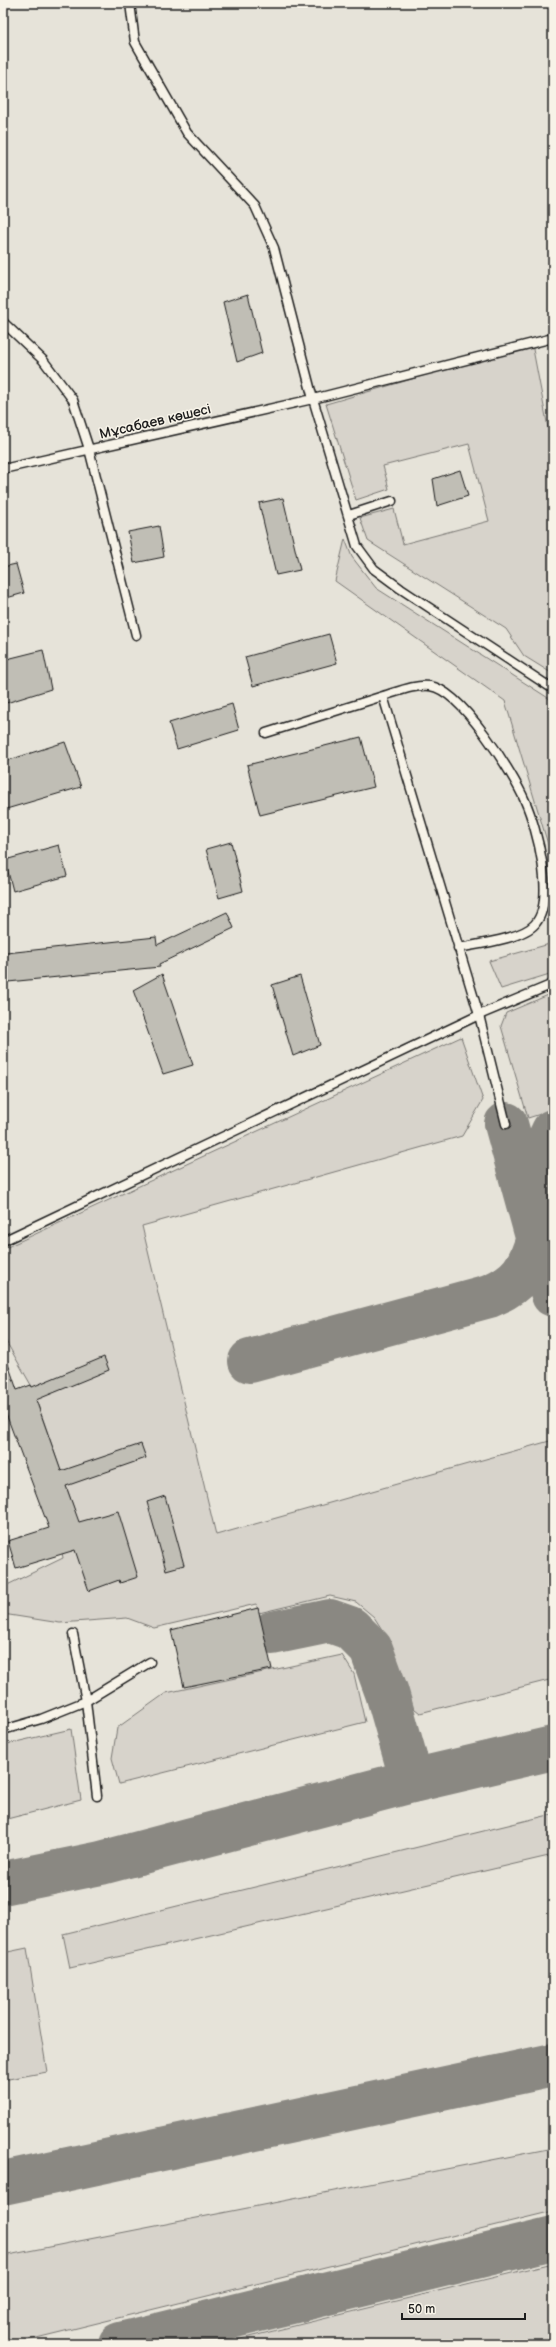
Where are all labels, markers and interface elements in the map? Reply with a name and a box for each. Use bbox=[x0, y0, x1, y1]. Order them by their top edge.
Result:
street label: Мұсабаев көшесі bbox=[98, 400, 213, 443]
scale bar bbox=[402, 2295, 525, 2321]
text: 50 m bbox=[408, 2302, 435, 2317]

